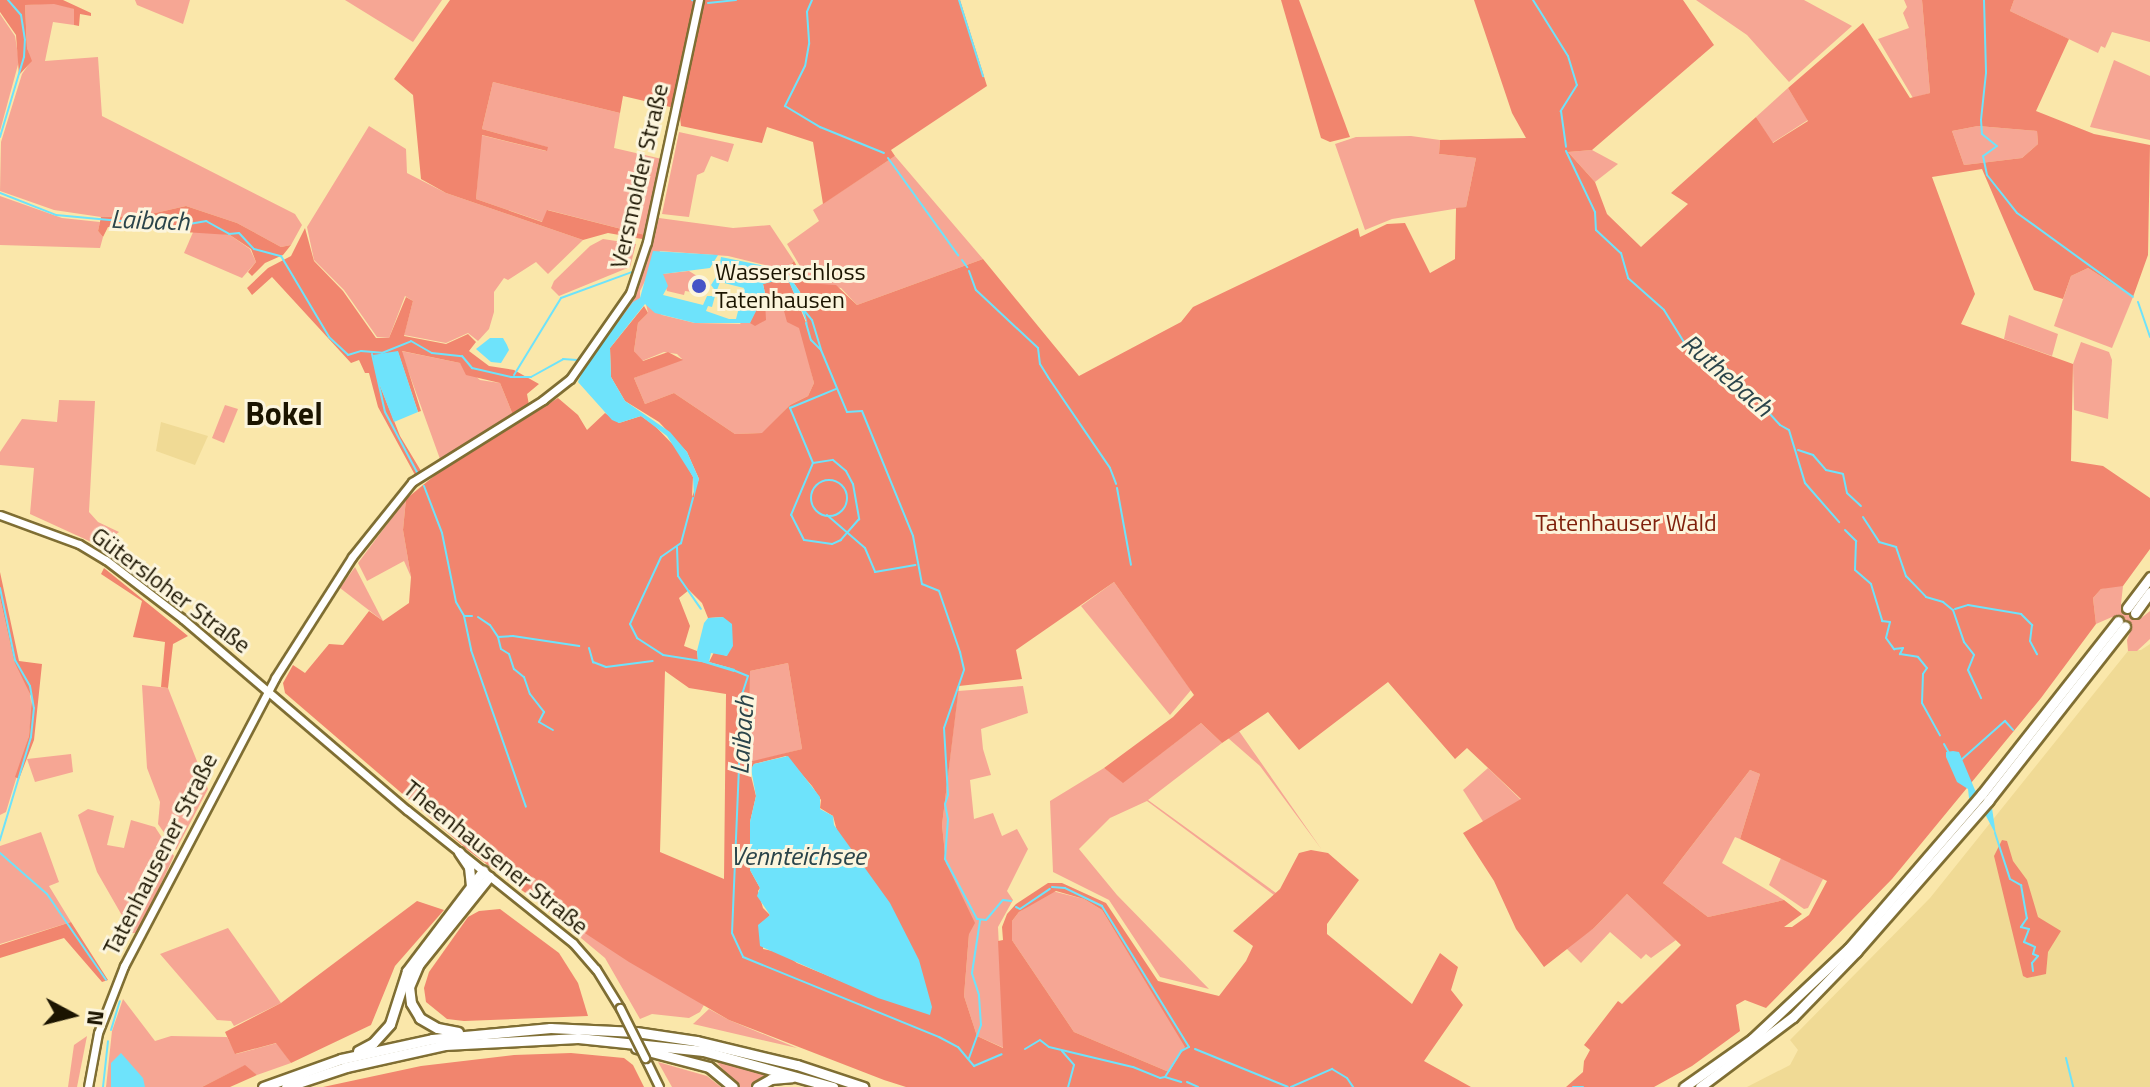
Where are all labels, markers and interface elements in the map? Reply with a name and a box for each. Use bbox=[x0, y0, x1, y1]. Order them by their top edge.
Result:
street label: Versmolder Straße bbox=[604, 81, 674, 271]
water label: Laibach bbox=[110, 203, 190, 237]
place label: Wasserschloss Tatenhausen bbox=[715, 258, 866, 314]
marker: Wasserschloss Tatenhausen bbox=[690, 277, 708, 295]
water label: Ruthebach bbox=[1675, 327, 1779, 423]
district label: Bokel bbox=[245, 394, 323, 432]
park label: Tatenhauser Wald bbox=[1535, 509, 1717, 537]
street label: Gütersloher Straße bbox=[86, 521, 256, 659]
water label: Laibach bbox=[724, 695, 760, 775]
street label: Tatenhausener Straße bbox=[97, 748, 223, 960]
street label: Theenhausener Straße bbox=[398, 774, 594, 940]
water label: Vennteichsee bbox=[730, 840, 866, 872]
north arrow bbox=[32, 975, 112, 1055]
text: N bbox=[78, 1008, 114, 1028]

